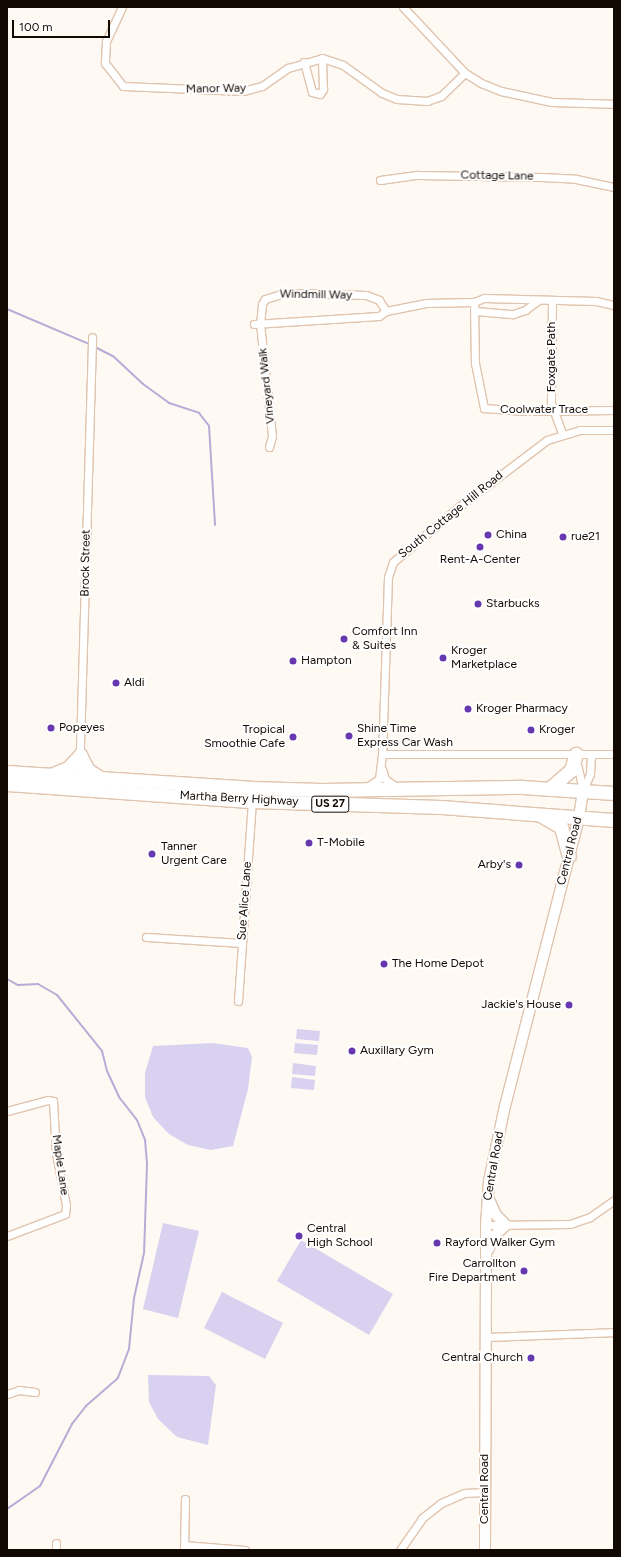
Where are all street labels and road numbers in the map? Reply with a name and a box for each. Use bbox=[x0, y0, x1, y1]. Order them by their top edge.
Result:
street label: Manor Way bbox=[186, 81, 246, 97]
street label: Cottage Lane bbox=[460, 168, 534, 184]
street label: Windmill Way bbox=[280, 287, 352, 303]
street label: Foxgate Path bbox=[545, 322, 559, 392]
street label: Vineyard Walk bbox=[256, 347, 278, 425]
street label: Coolwater Trace bbox=[500, 403, 588, 417]
street label: South Cottage Hill Road bbox=[396, 468, 506, 562]
street label: Brock Street bbox=[78, 529, 94, 597]
street label: Martha Berry Highway bbox=[179, 789, 299, 809]
road number: US 27 bbox=[311, 795, 349, 813]
street label: Central Road bbox=[555, 815, 585, 887]
street label: Sue Alice Lane bbox=[235, 861, 255, 941]
street label: Central Road bbox=[481, 1130, 507, 1202]
street label: Maple Lane bbox=[49, 1134, 71, 1196]
street label: Central Road bbox=[478, 1454, 492, 1524]

